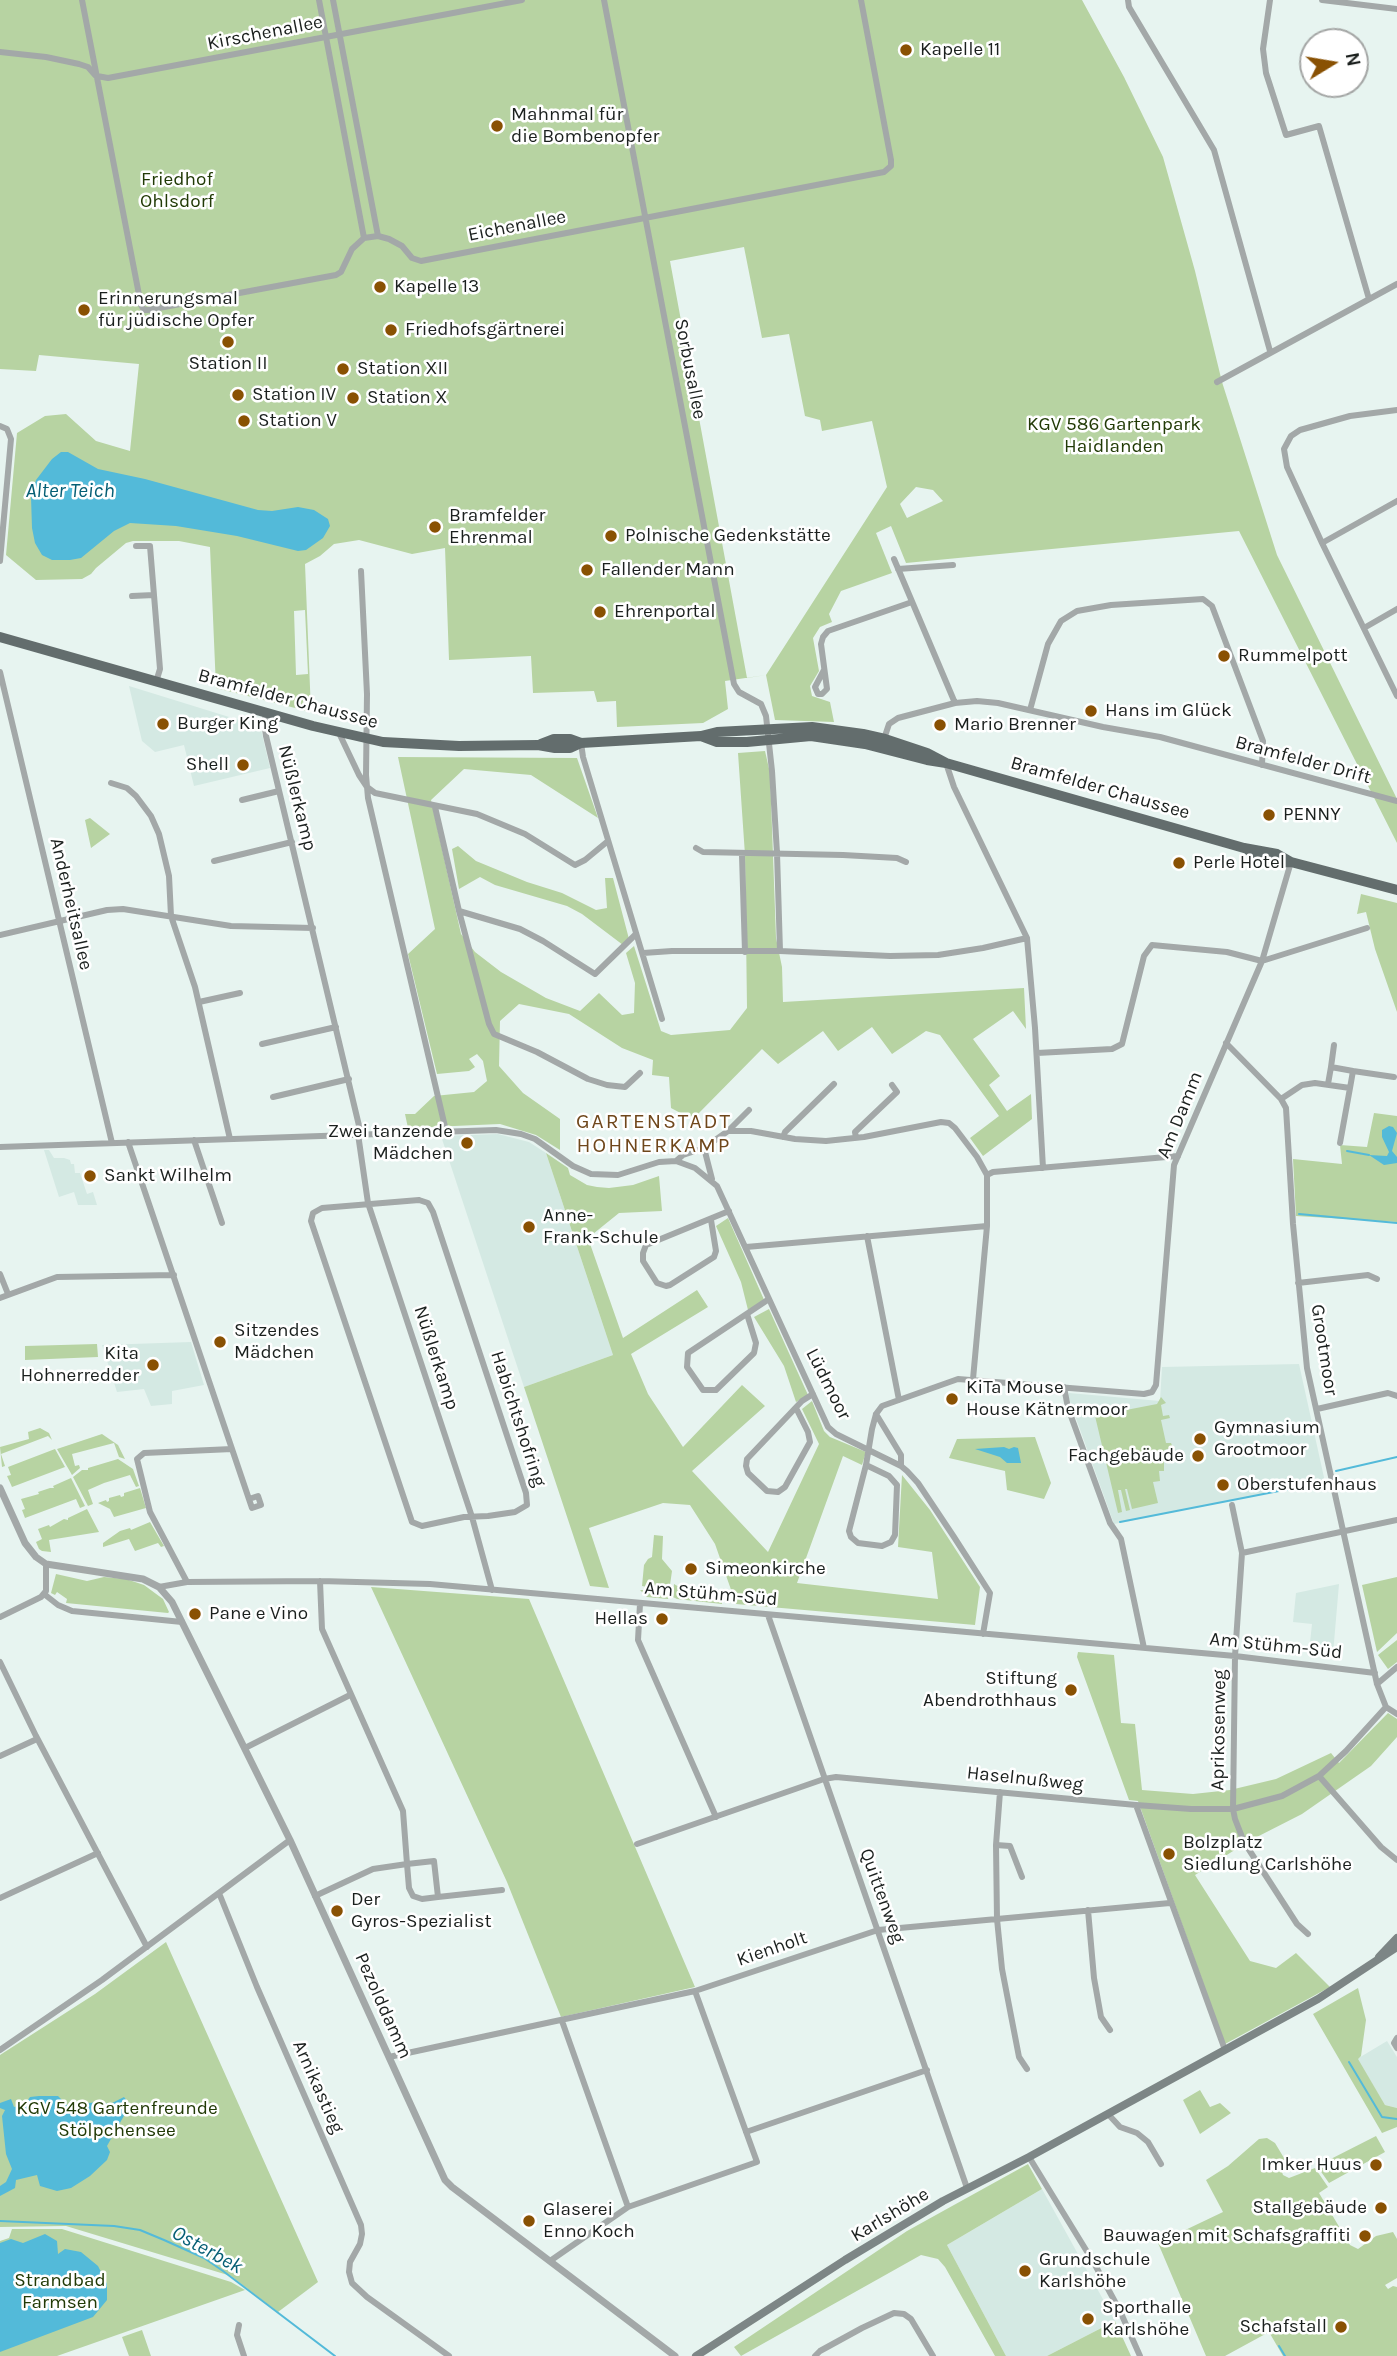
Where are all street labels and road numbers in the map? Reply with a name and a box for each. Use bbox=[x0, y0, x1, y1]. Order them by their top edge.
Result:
street label: Kirschenallee bbox=[205, 11, 325, 55]
street label: Eichenallee bbox=[466, 205, 568, 247]
street label: Sorbusallee bbox=[669, 317, 711, 421]
street label: Bramfelder Chaussee bbox=[195, 664, 381, 734]
street label: Bramfelder Drift bbox=[1233, 731, 1373, 789]
street label: Nüßlerkamp bbox=[273, 743, 321, 853]
street label: Bramfelder Chaussee bbox=[1008, 751, 1192, 825]
street label: Anderheitsallee bbox=[45, 836, 97, 972]
street label: Am Damm bbox=[1152, 1068, 1208, 1162]
street label: Nüßlerkamp bbox=[408, 1303, 464, 1413]
street label: Grootmoor bbox=[1306, 1303, 1342, 1397]
street label: Lüdmoor bbox=[800, 1344, 856, 1424]
street label: Habichtshofring bbox=[485, 1348, 551, 1490]
street label: Am Stühm-Süd bbox=[644, 1577, 778, 1611]
street label: Am Stühm-Süd bbox=[1208, 1628, 1344, 1664]
street label: Aprikosenweg bbox=[1207, 1669, 1231, 1791]
street label: Haselnußweg bbox=[966, 1762, 1084, 1796]
street label: Quittenweg bbox=[854, 1845, 910, 1947]
street label: Kienholt bbox=[734, 1926, 810, 1972]
street label: Pezolddamm bbox=[350, 1950, 416, 2062]
street label: Arnikastieg bbox=[287, 2037, 349, 2137]
street label: Karlshöhe bbox=[847, 2183, 933, 2247]

